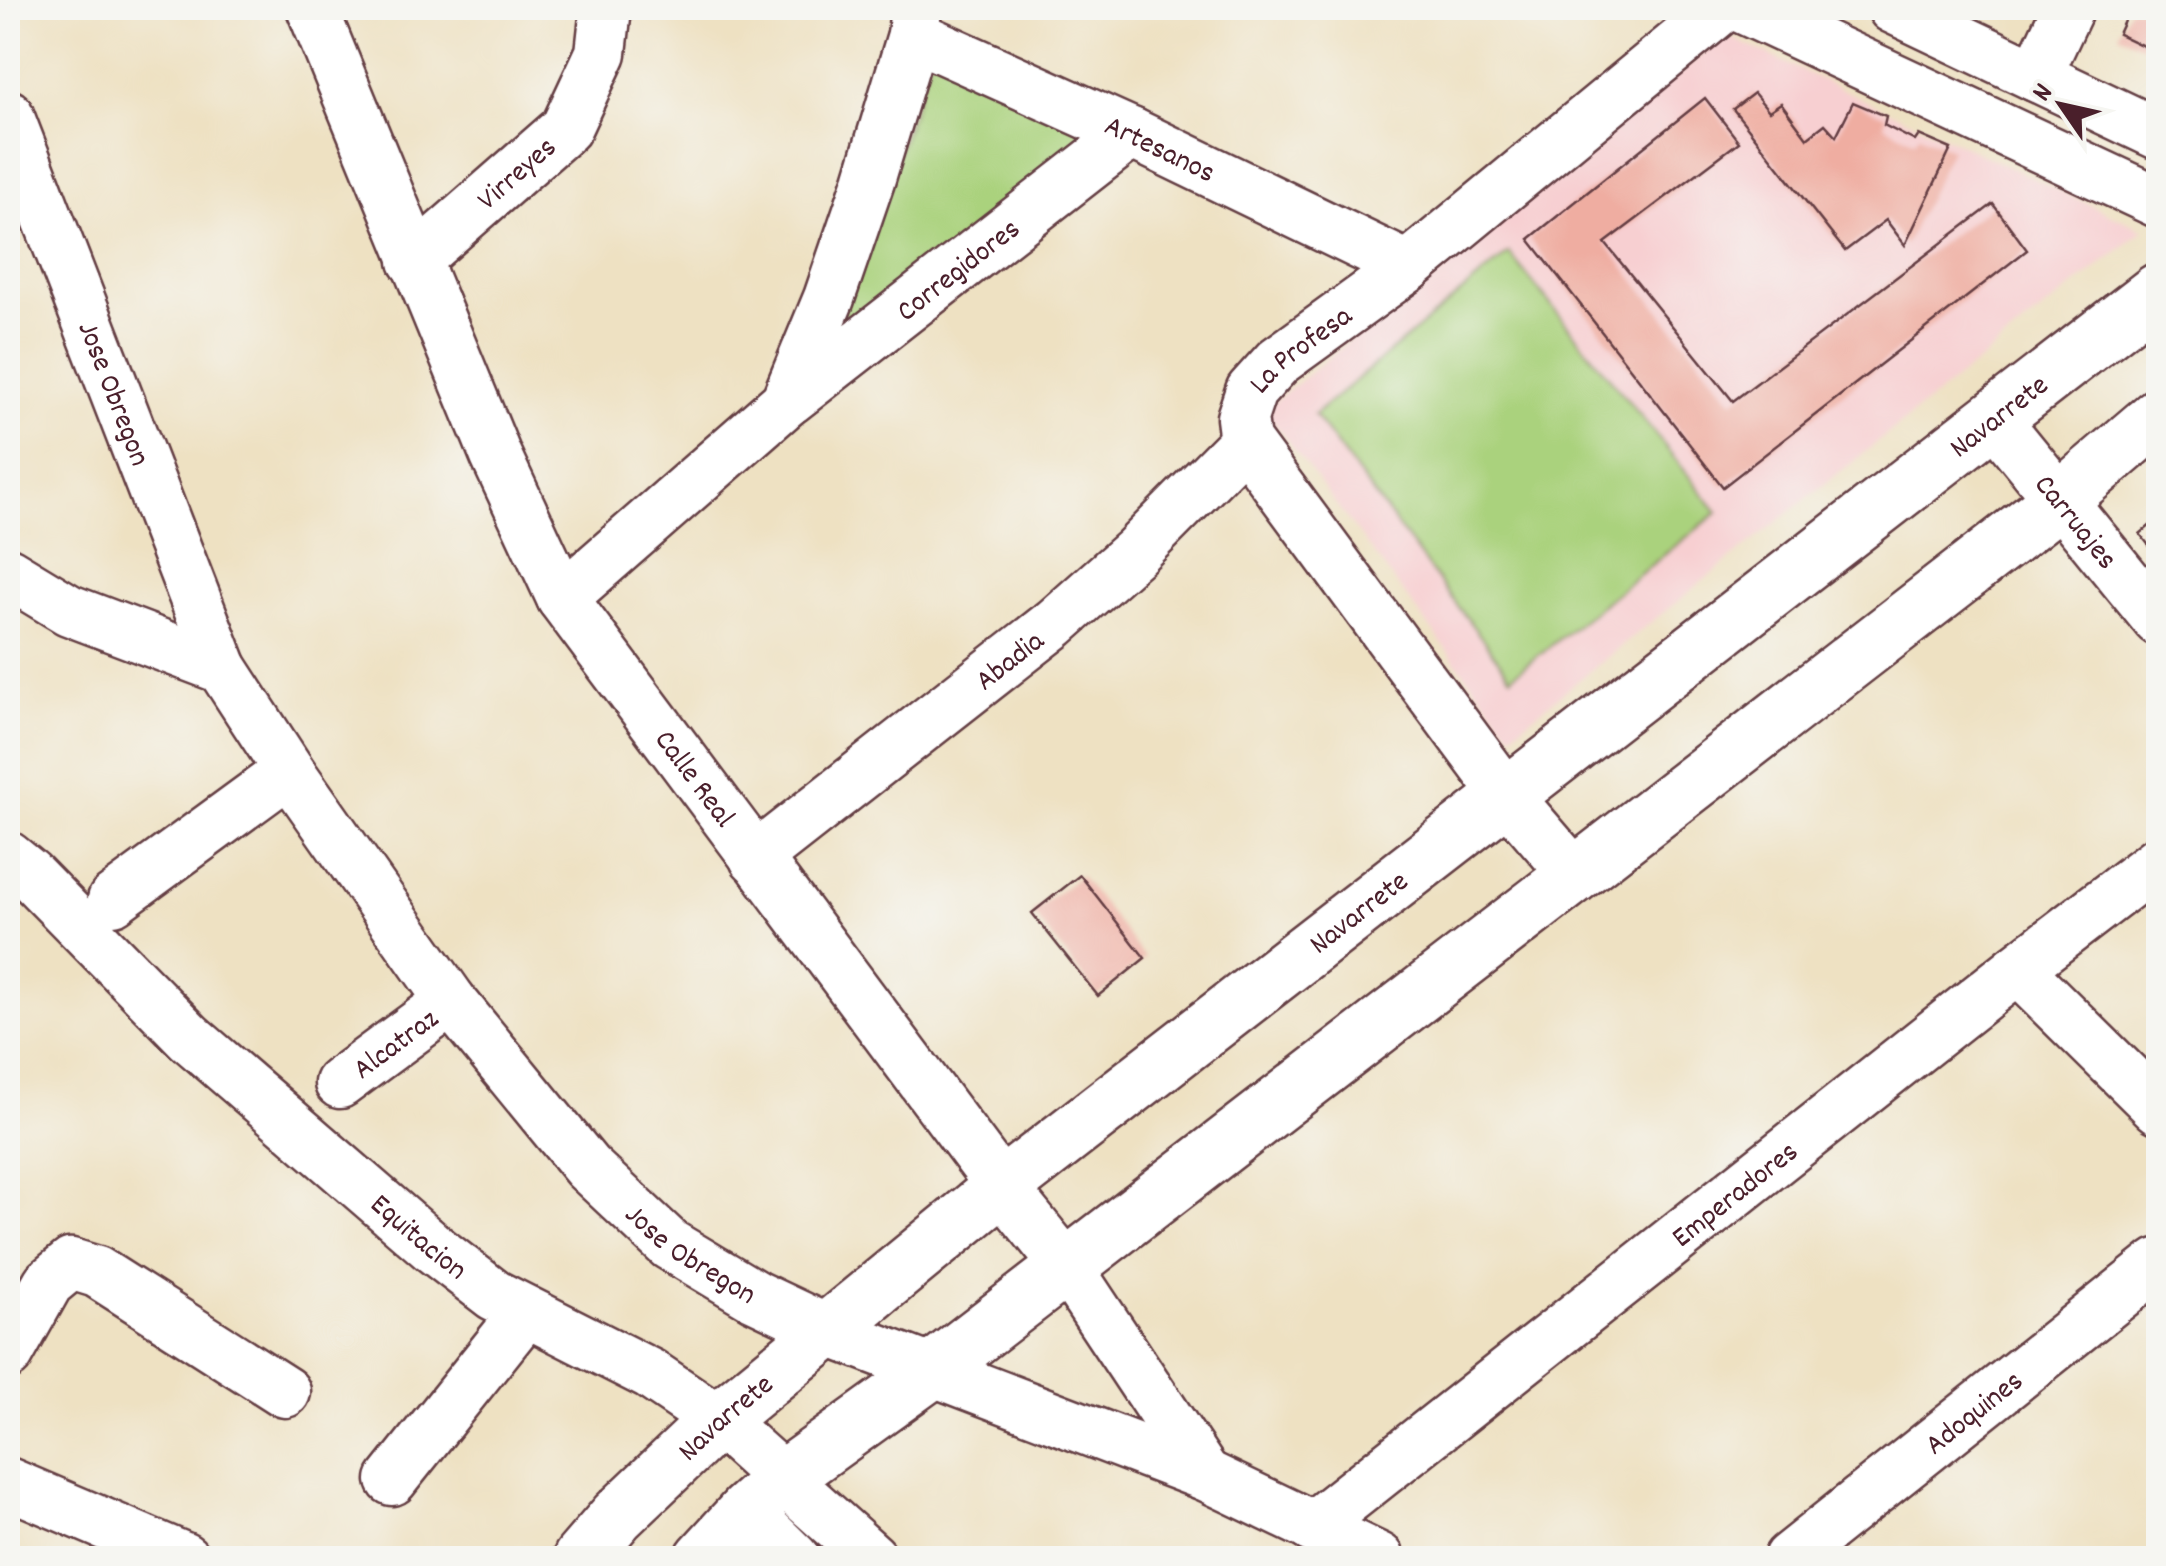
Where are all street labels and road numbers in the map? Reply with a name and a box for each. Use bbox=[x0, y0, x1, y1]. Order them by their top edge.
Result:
street label: Artesanos bbox=[1096, 107, 1221, 197]
street label: Virreyes bbox=[469, 129, 568, 222]
street label: Corregidores bbox=[889, 210, 1031, 334]
street label: La Profesa bbox=[1241, 297, 1363, 405]
street label: Jose Obregon bbox=[64, 316, 159, 473]
street label: Navarrete bbox=[1942, 366, 2059, 471]
street label: Carruajes bbox=[2022, 467, 2126, 581]
street label: Abadia bbox=[968, 622, 1056, 704]
street label: Calle Real bbox=[642, 722, 743, 838]
street label: Navarrete bbox=[1302, 863, 1419, 967]
street label: Alcatraz bbox=[345, 1000, 450, 1092]
street label: Emperadores bbox=[1664, 1133, 1809, 1260]
street label: Equitacion bbox=[359, 1186, 475, 1293]
street label: Jose Obregon bbox=[613, 1196, 763, 1318]
street label: Adoquines bbox=[1917, 1362, 2034, 1468]
street label: Navarrete bbox=[670, 1366, 785, 1473]

